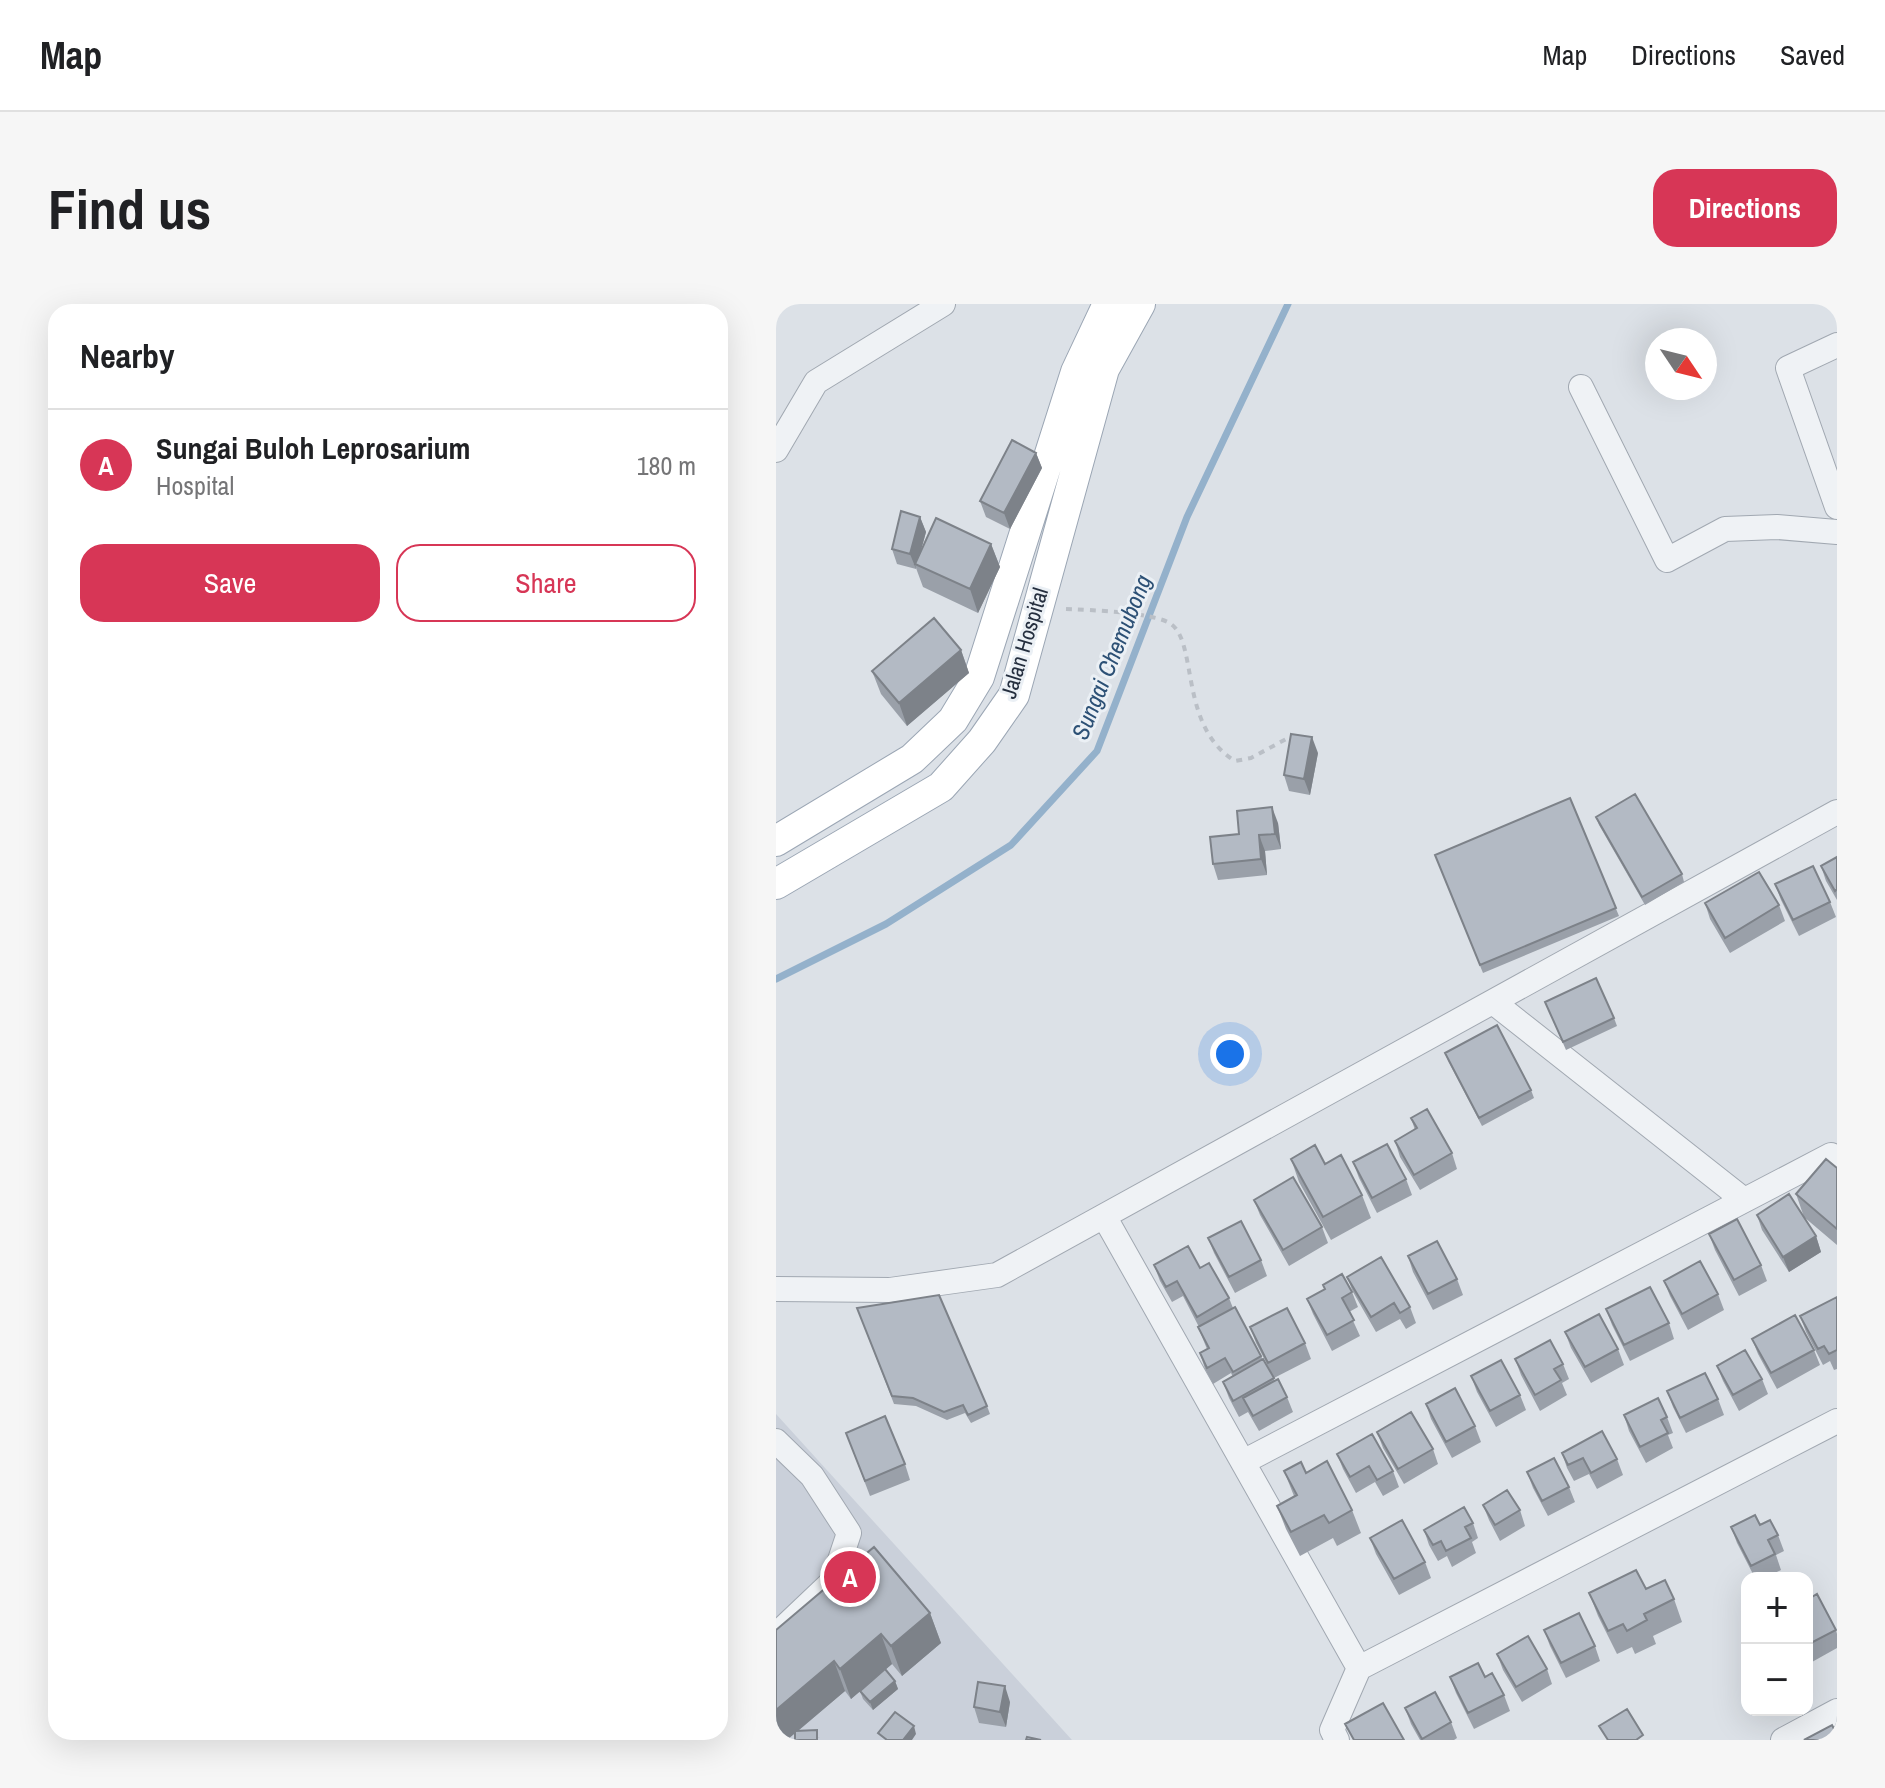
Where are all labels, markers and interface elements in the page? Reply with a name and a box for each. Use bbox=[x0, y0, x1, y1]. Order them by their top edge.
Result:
text: Map bbox=[40, 30, 102, 81]
text: Map bbox=[1543, 36, 1587, 74]
text: Directions bbox=[1631, 36, 1736, 74]
text: Saved bbox=[1780, 36, 1845, 74]
button: Directions bbox=[1653, 169, 1837, 247]
text: Find us bbox=[48, 171, 211, 246]
north arrow bbox=[1645, 328, 1717, 400]
text: Nearby bbox=[80, 333, 175, 379]
text: Sungai Buloh Leprosarium bbox=[156, 428, 470, 468]
text: A bbox=[98, 448, 114, 483]
text: 180 m bbox=[637, 448, 696, 483]
text: Hospital bbox=[156, 468, 234, 503]
button: Save bbox=[80, 544, 380, 622]
button: Share bbox=[396, 544, 696, 622]
water label: Sungai Chemubong bbox=[1063, 570, 1159, 744]
street label: Jalan Hospital bbox=[993, 584, 1055, 702]
your location bbox=[1210, 1034, 1250, 1074]
pin: A bbox=[824, 1547, 876, 1607]
map controls bbox=[1741, 1572, 1813, 1716]
button: + bbox=[1741, 1572, 1813, 1644]
button: − bbox=[1741, 1644, 1813, 1716]

